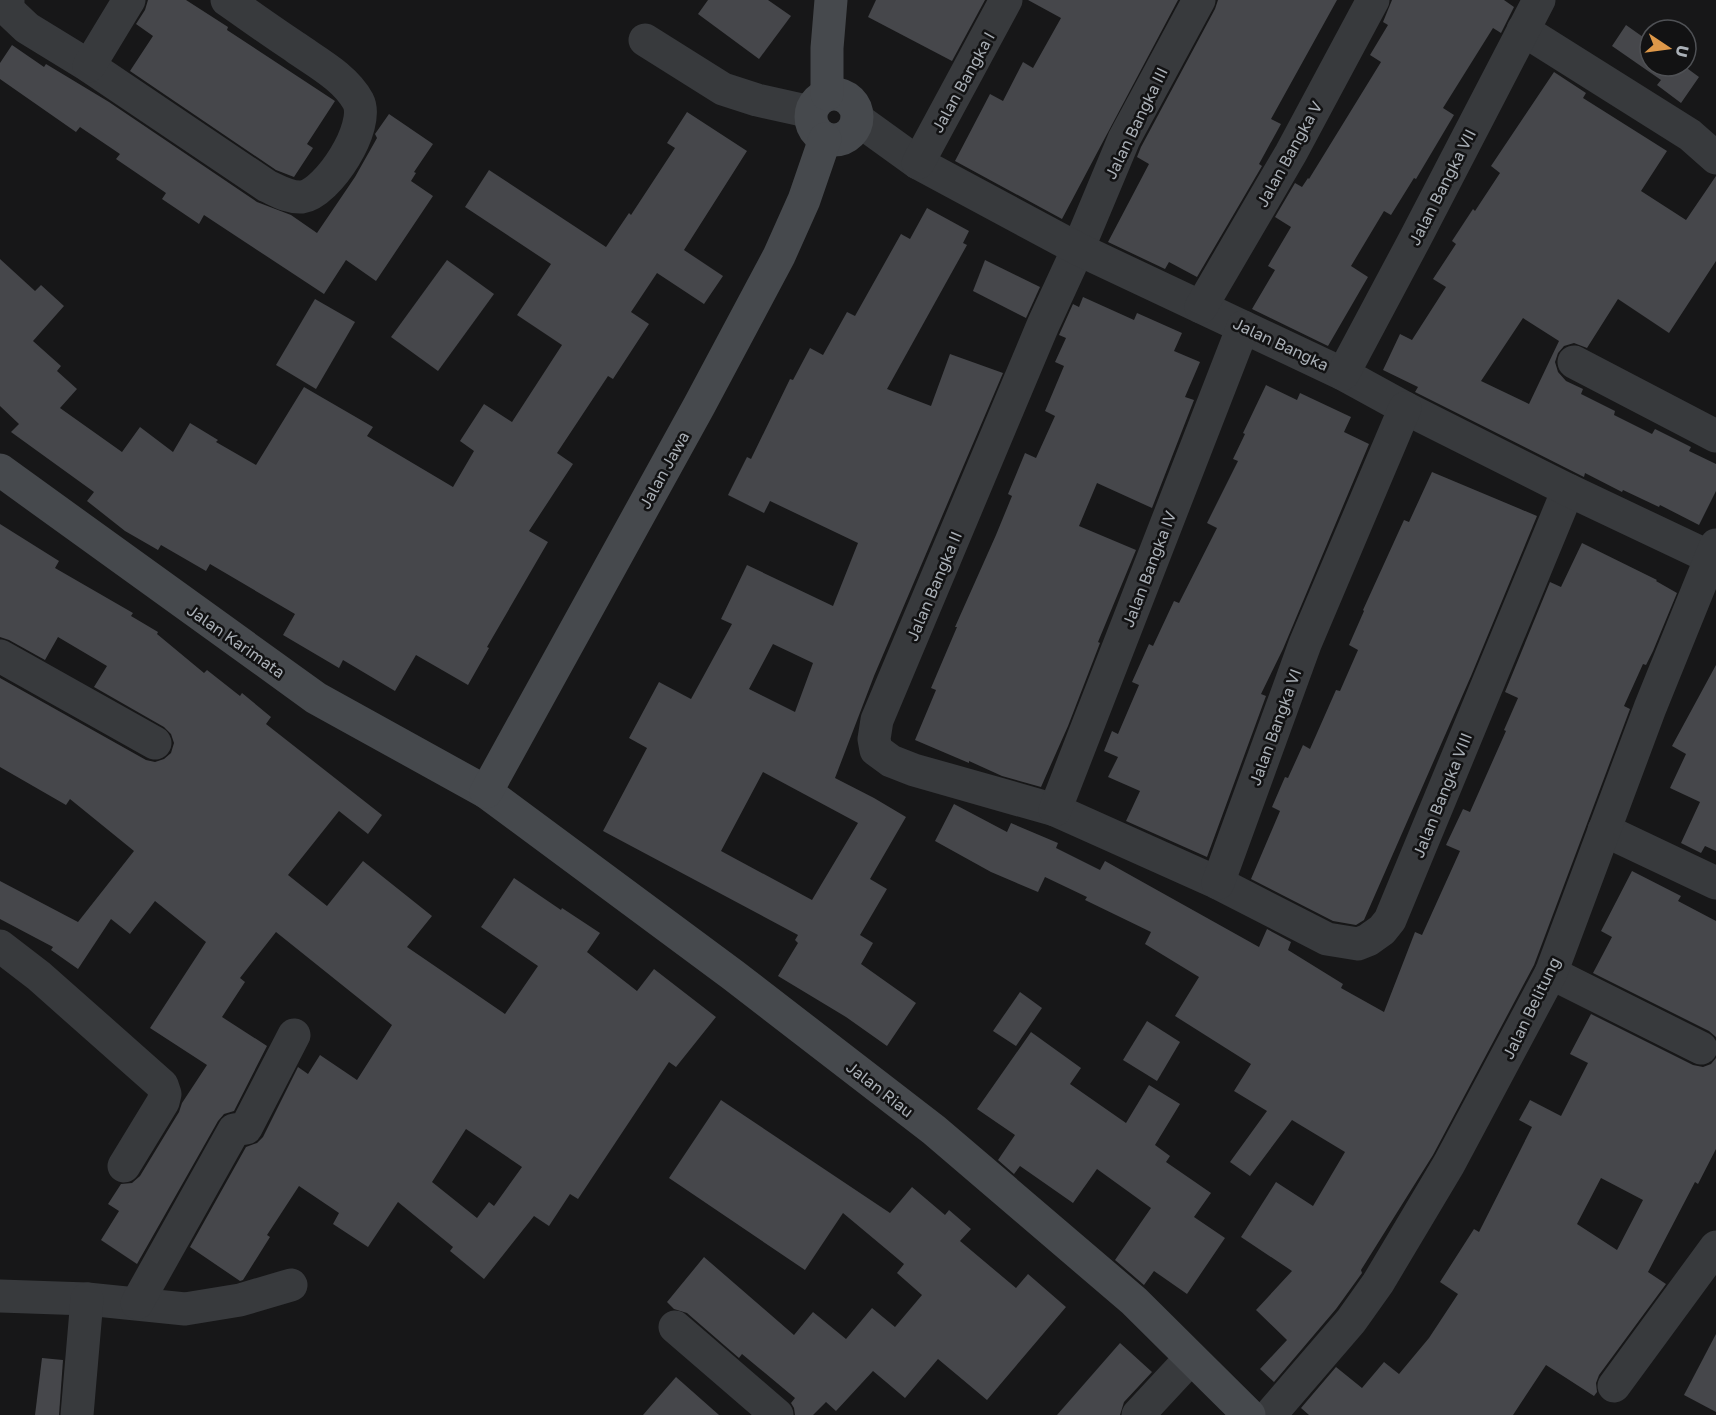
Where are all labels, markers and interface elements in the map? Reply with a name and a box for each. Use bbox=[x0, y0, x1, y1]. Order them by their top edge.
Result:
north arrow bbox=[1638, 18, 1698, 78]
street label: Jalan Bangka I bbox=[927, 28, 999, 136]
text: U bbox=[1672, 43, 1694, 59]
street label: Jalan Bangka III bbox=[1100, 64, 1172, 182]
street label: Jalan Bangka V bbox=[1252, 97, 1326, 210]
street label: Jalan Bangka VII bbox=[1404, 125, 1480, 249]
street label: Jalan Bangka bbox=[1230, 313, 1332, 375]
street label: Jalan Jawa bbox=[635, 428, 693, 512]
street label: Jalan Bangka IV bbox=[1118, 508, 1180, 630]
street label: Jalan Bangka II bbox=[902, 528, 966, 644]
street label: Jalan Karimata bbox=[183, 600, 289, 682]
street label: Jalan Bangka VI bbox=[1245, 666, 1305, 788]
street label: Jalan Bangka VIII bbox=[1408, 730, 1476, 860]
street label: Jalan Belitung bbox=[1498, 954, 1564, 1062]
street label: Jalan Riau bbox=[842, 1057, 918, 1121]

